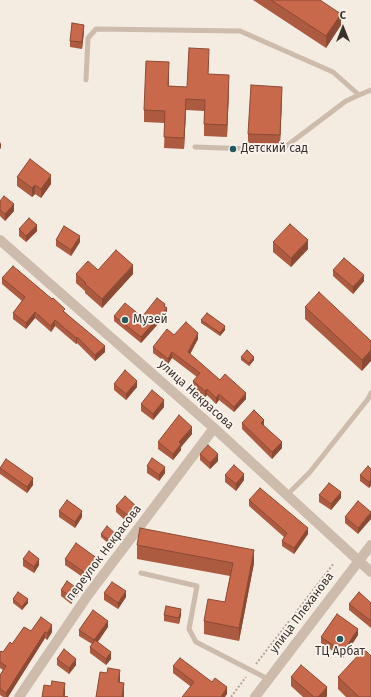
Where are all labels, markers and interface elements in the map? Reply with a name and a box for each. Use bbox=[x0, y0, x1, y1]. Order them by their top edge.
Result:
north arrow bbox=[323, 8, 363, 48]
text: С bbox=[340, 9, 346, 22]
place label: Детский сад bbox=[241, 142, 308, 156]
marker: Детский сад bbox=[228, 144, 238, 154]
place label: Музей bbox=[133, 313, 168, 327]
marker: Музей bbox=[120, 315, 130, 325]
street label: улица Некрасова bbox=[155, 357, 237, 433]
street label: переулок Некрасова bbox=[63, 502, 145, 604]
street label: улица Плеханова bbox=[267, 570, 337, 656]
marker: ТЦ Арбат bbox=[335, 634, 345, 644]
place label: ТЦ Арбат bbox=[315, 645, 365, 659]

